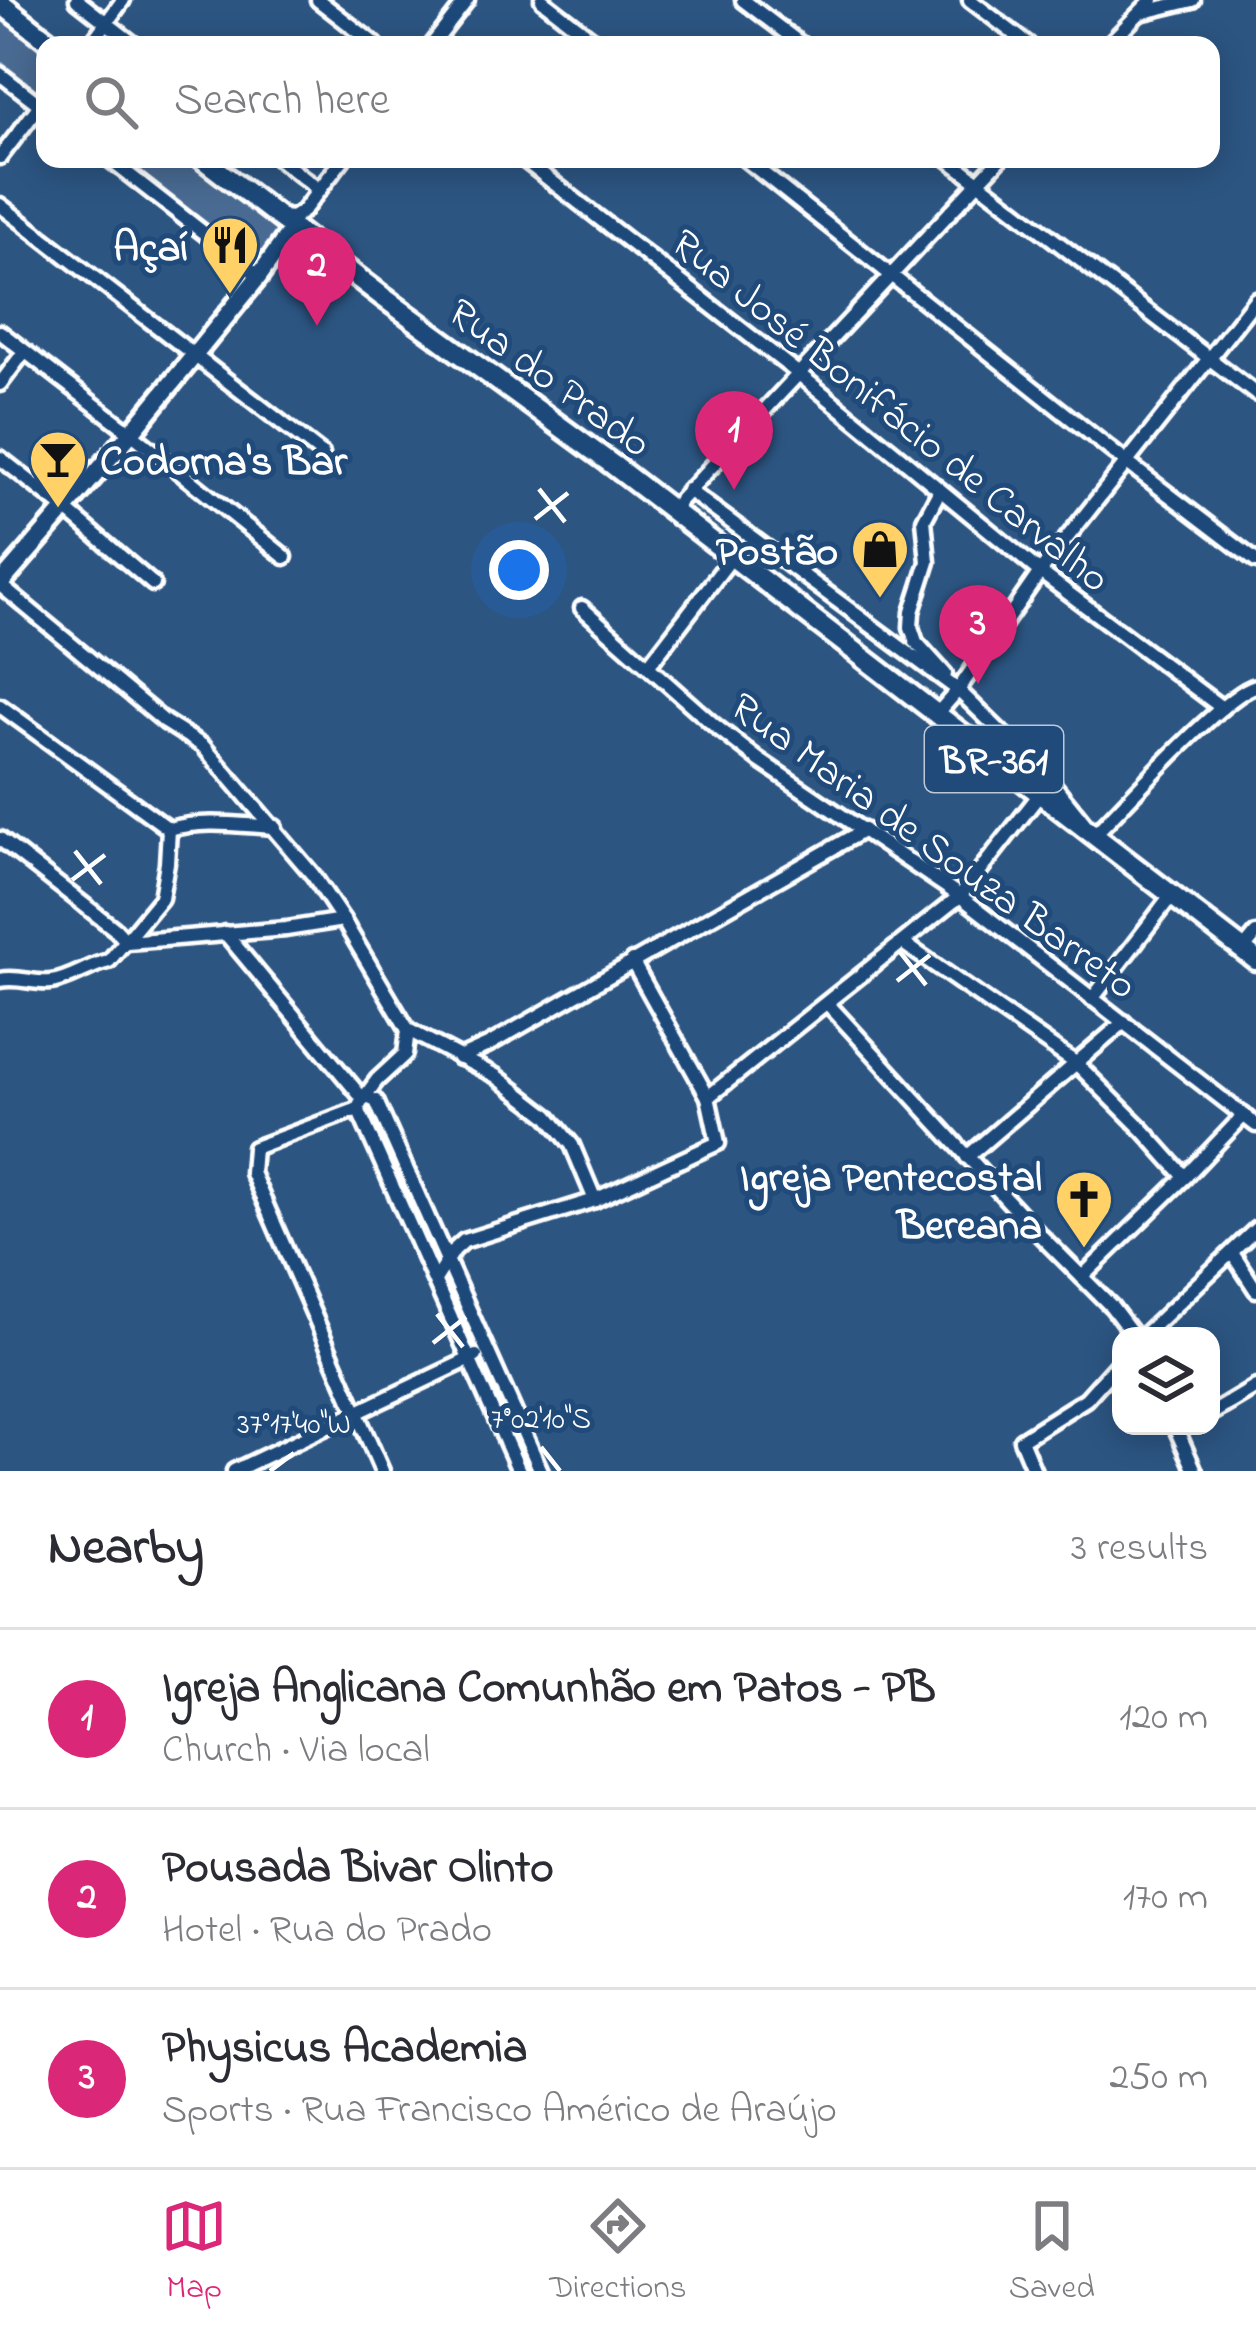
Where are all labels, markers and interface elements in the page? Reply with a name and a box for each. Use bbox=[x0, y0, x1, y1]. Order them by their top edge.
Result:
search box bbox=[36, 36, 1220, 168]
icon: search bbox=[78, 69, 144, 135]
text: Search here bbox=[174, 69, 390, 135]
restaurant icon: Açaí bbox=[199, 214, 261, 296]
street label: Rua José Bonifácio de Carvalho bbox=[656, 216, 1122, 609]
place label: Açaí bbox=[113, 219, 188, 280]
pin: 2 bbox=[278, 227, 356, 326]
street label: Rua do Prado bbox=[434, 285, 663, 475]
pin: 1 bbox=[695, 391, 773, 490]
bar icon: Codorna's Bar bbox=[27, 428, 89, 510]
place label: Codorna's Bar bbox=[100, 433, 348, 494]
shop icon: Postão bbox=[849, 518, 911, 600]
place label: Postão bbox=[716, 523, 838, 584]
your location bbox=[489, 540, 549, 600]
pin: 3 bbox=[939, 585, 1017, 684]
street label: Rua Maria de Souza Barreto bbox=[716, 679, 1149, 1016]
road number: BR-361 bbox=[925, 726, 1063, 792]
place label: Igreja Pentecostal Bereana bbox=[740, 1149, 1042, 1258]
church icon: Igreja Pentecostal Bereana bbox=[1053, 1168, 1115, 1250]
map controls bbox=[1112, 1327, 1220, 1435]
button: layers bbox=[1112, 1327, 1220, 1435]
text: 7°02'10"S bbox=[491, 1399, 591, 1443]
text: 37°17'40"W bbox=[237, 1404, 351, 1448]
text: Nearby bbox=[48, 1512, 204, 1587]
text: 3 results bbox=[1071, 1521, 1208, 1578]
text: Igreja Anglicana Comunhão em Patos - PB bbox=[162, 1657, 936, 1723]
text: 1 bbox=[81, 1690, 93, 1747]
text: 120 m bbox=[1119, 1690, 1208, 1747]
text: Church · Via local bbox=[162, 1723, 430, 1780]
text: Pousada Bivar Olinto bbox=[162, 1837, 554, 1903]
text: 2 bbox=[77, 1870, 97, 1927]
text: 170 m bbox=[1123, 1870, 1208, 1927]
text: Hotel · Rua do Prado bbox=[162, 1903, 492, 1960]
text: Physicus Academia bbox=[162, 2017, 527, 2083]
text: 3 bbox=[79, 2050, 95, 2107]
text: 250 m bbox=[1109, 2050, 1208, 2107]
text: Sports · Rua Francisco Américo de Araújo bbox=[162, 2083, 837, 2140]
tab: Map bbox=[161, 2193, 227, 2313]
tab: Directions bbox=[549, 2193, 686, 2313]
tab: Saved bbox=[1009, 2193, 1095, 2313]

